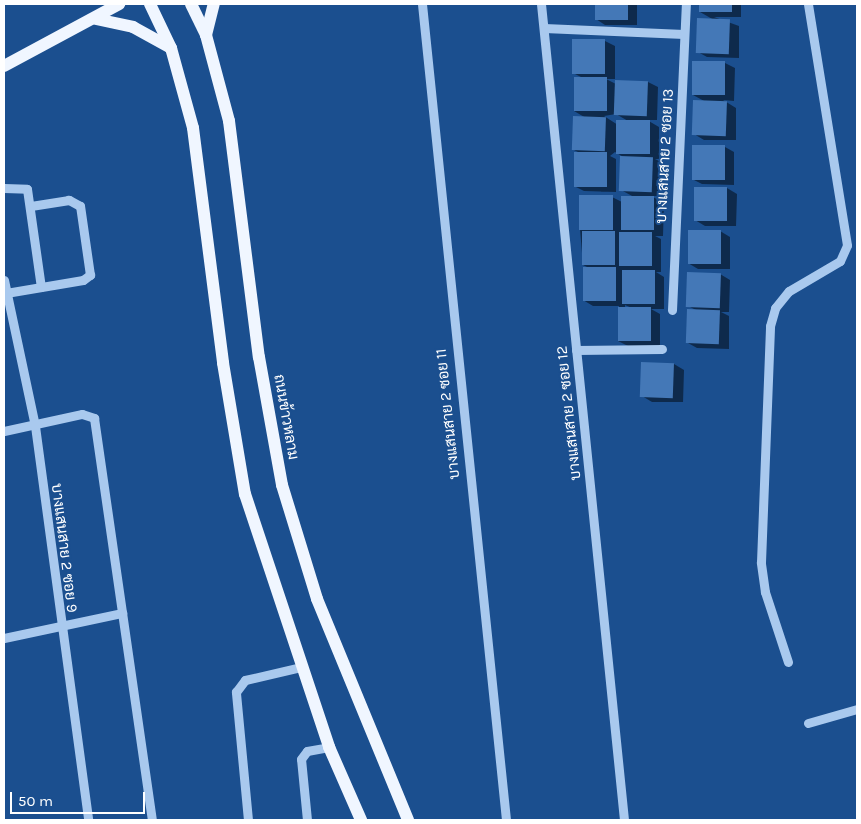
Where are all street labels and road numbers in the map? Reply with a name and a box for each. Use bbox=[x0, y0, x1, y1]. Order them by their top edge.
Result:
street label: บางแสนสาย 2 ซอย 13 bbox=[652, 88, 678, 224]
street label: บางแสนสาย 2 ซอย 12 bbox=[553, 345, 585, 481]
street label: บางแสนสาย 2 ซอย 11 bbox=[432, 348, 464, 480]
street label: ถนนข้าวหลาม bbox=[270, 373, 302, 461]
street label: บางแสนสาย 2 ซอย 9 bbox=[47, 482, 81, 614]

